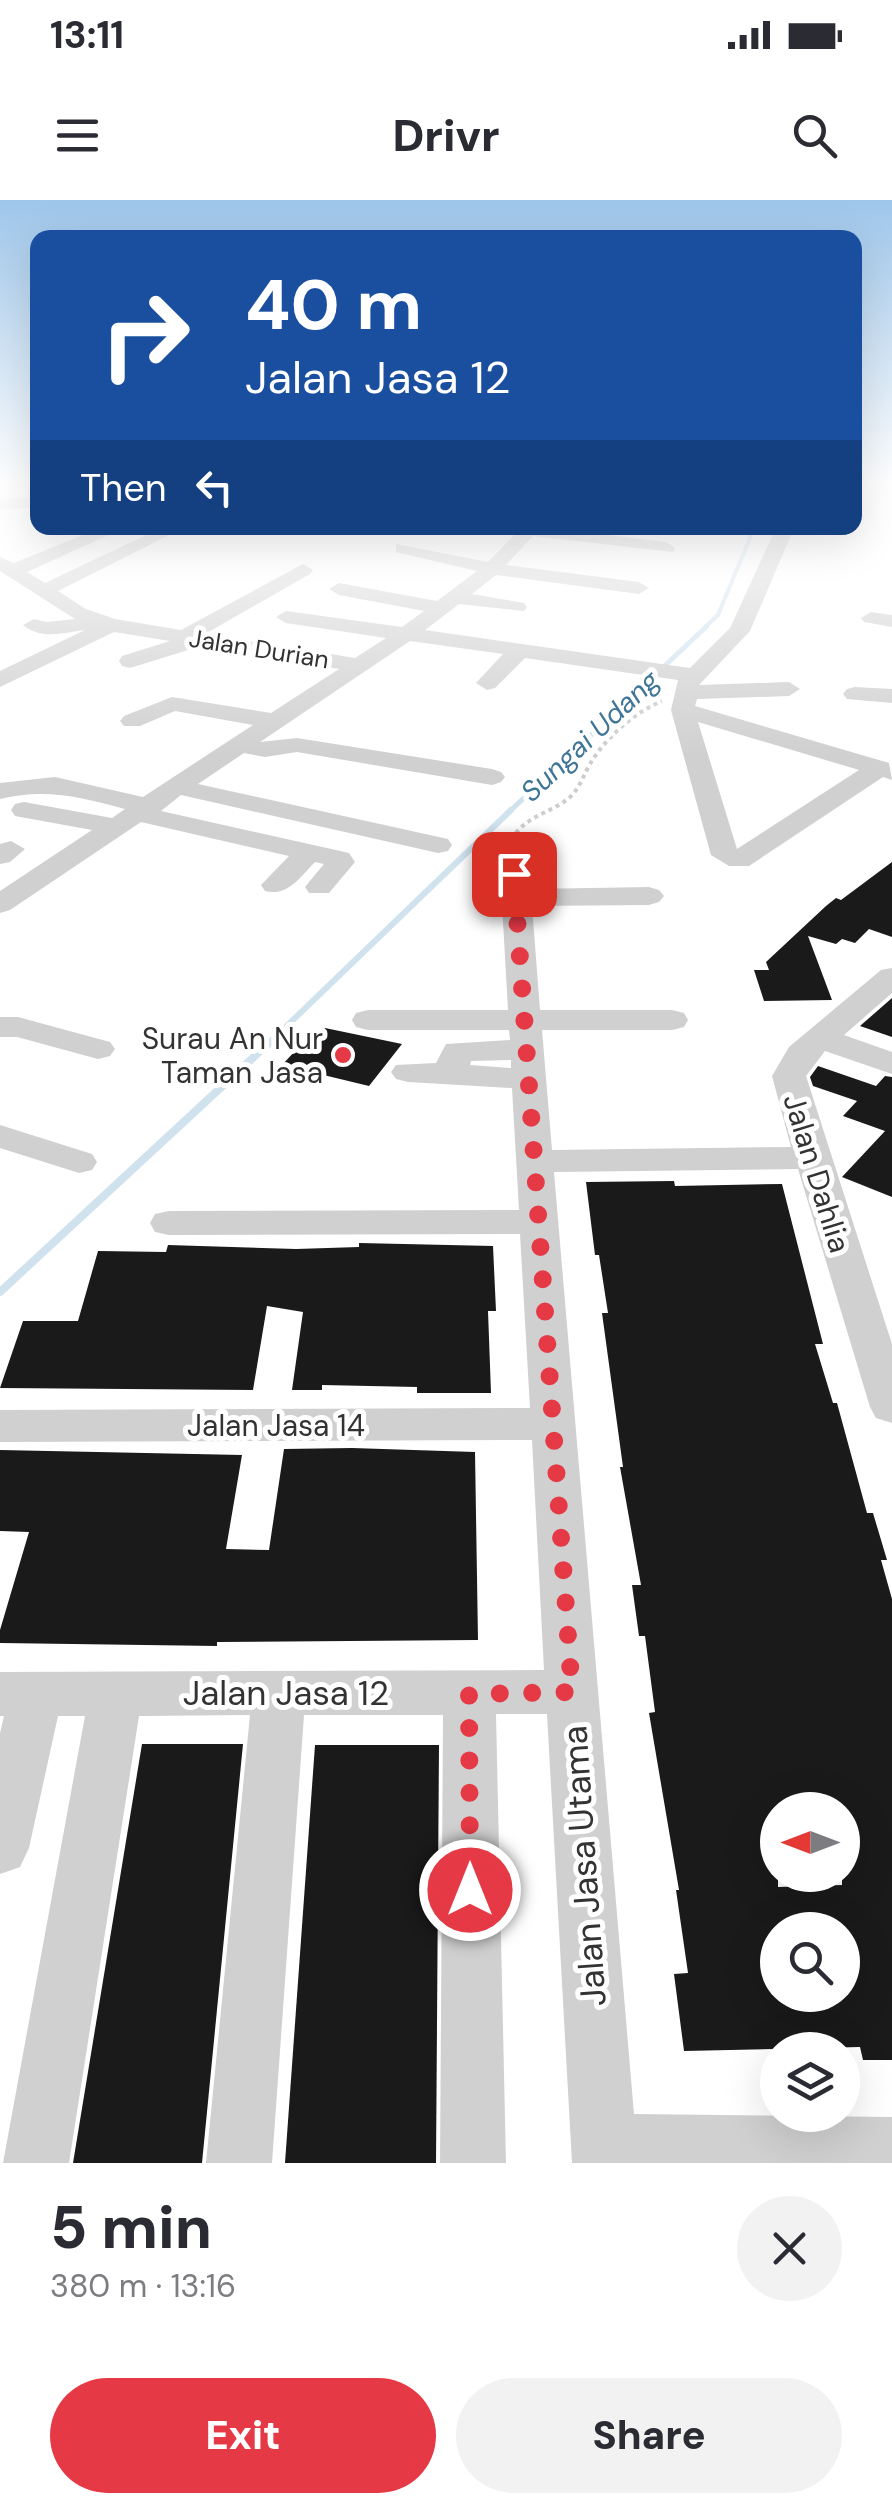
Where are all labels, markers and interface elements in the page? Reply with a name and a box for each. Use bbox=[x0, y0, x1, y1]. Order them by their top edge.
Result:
text: 13:11 bbox=[50, 10, 124, 60]
text: Drivr bbox=[392, 106, 500, 165]
icon: menu bbox=[50, 108, 105, 163]
icon: search bbox=[787, 108, 842, 163]
text: 40 m bbox=[245, 260, 422, 351]
icon: right bbox=[80, 270, 210, 400]
text: Jalan Jasa 12 bbox=[245, 348, 510, 407]
icon: left bbox=[187, 460, 242, 515]
text: Then bbox=[80, 463, 167, 513]
street label: Jalan Durian bbox=[187, 622, 331, 676]
water label: Sungai Udang bbox=[513, 662, 668, 810]
pin bbox=[472, 832, 557, 917]
icon: arrive bbox=[487, 847, 542, 902]
place label: Surau An Nur Taman Jasa bbox=[142, 1019, 323, 1092]
marker: Surau An Nur Taman Jasa bbox=[332, 1044, 354, 1066]
street label: Jalan Dahlia bbox=[774, 1089, 860, 1257]
street label: Jalan Jasa 14 bbox=[187, 1406, 365, 1445]
street label: Jalan Jasa 12 bbox=[183, 1670, 389, 1716]
street label: Jalan Jasa Utama bbox=[551, 1724, 617, 2008]
north arrow bbox=[760, 1792, 860, 1892]
map controls bbox=[760, 1792, 860, 2132]
position arrow bbox=[418, 1838, 522, 1942]
button: search bbox=[760, 1912, 860, 2012]
button: layers bbox=[760, 2032, 860, 2132]
text: 5 min bbox=[50, 2188, 212, 2267]
button: close bbox=[737, 2196, 842, 2301]
text: 380 m · 13:16 bbox=[50, 2265, 236, 2307]
button: Exit bbox=[50, 2378, 436, 2493]
button: Share bbox=[456, 2378, 842, 2493]

